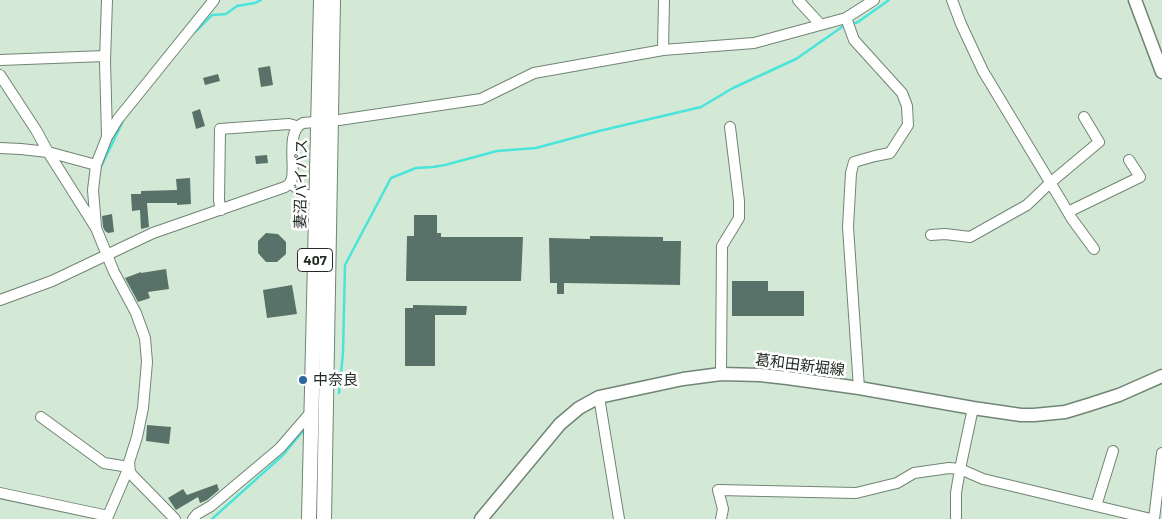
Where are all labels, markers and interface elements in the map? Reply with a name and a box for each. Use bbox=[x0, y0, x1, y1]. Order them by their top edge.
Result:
street label: 妻沼バイパス bbox=[291, 139, 311, 229]
road number: 407 bbox=[298, 248, 332, 272]
street label: 葛和田新堀線 bbox=[754, 351, 846, 379]
place label: 中奈良 bbox=[313, 371, 358, 389]
marker: 中奈良 bbox=[297, 374, 309, 386]

